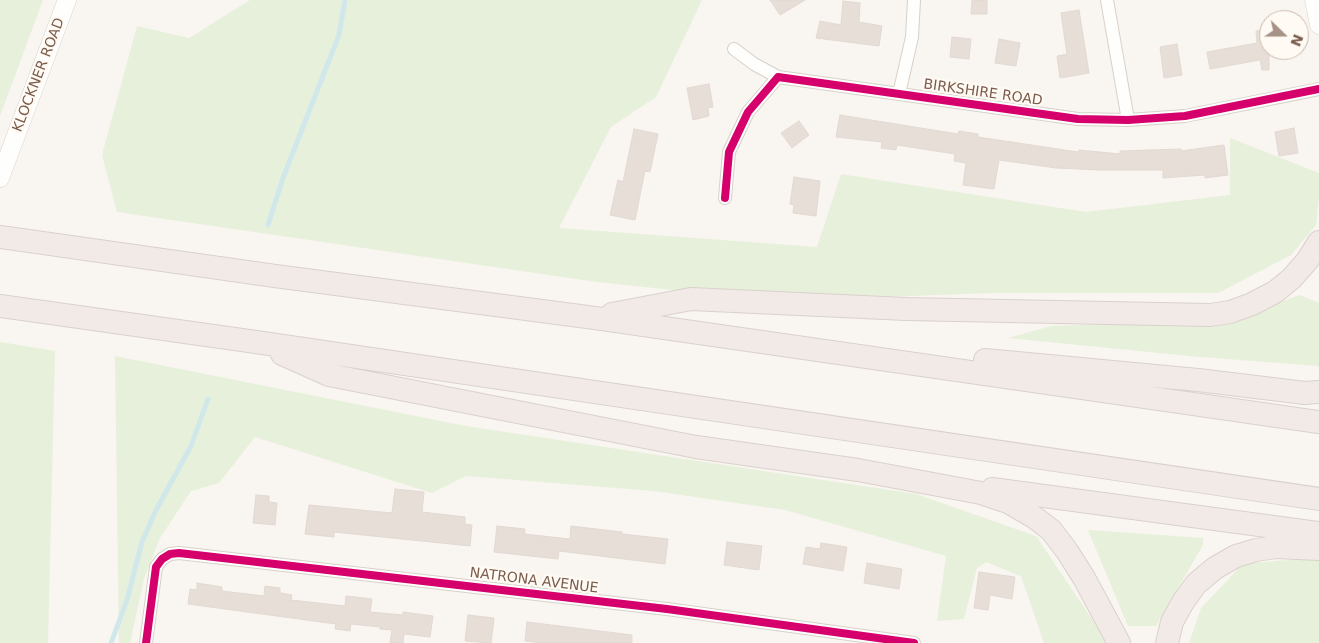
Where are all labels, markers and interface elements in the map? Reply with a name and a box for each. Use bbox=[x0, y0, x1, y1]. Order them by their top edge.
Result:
north arrow bbox=[1259, 10, 1309, 60]
street label: KLOCKNER ROAD bbox=[10, 16, 68, 134]
text: N bbox=[1287, 32, 1307, 49]
street label: BIRKSHIRE ROAD bbox=[922, 76, 1044, 110]
street label: NATRONA AVENUE bbox=[469, 565, 599, 597]

